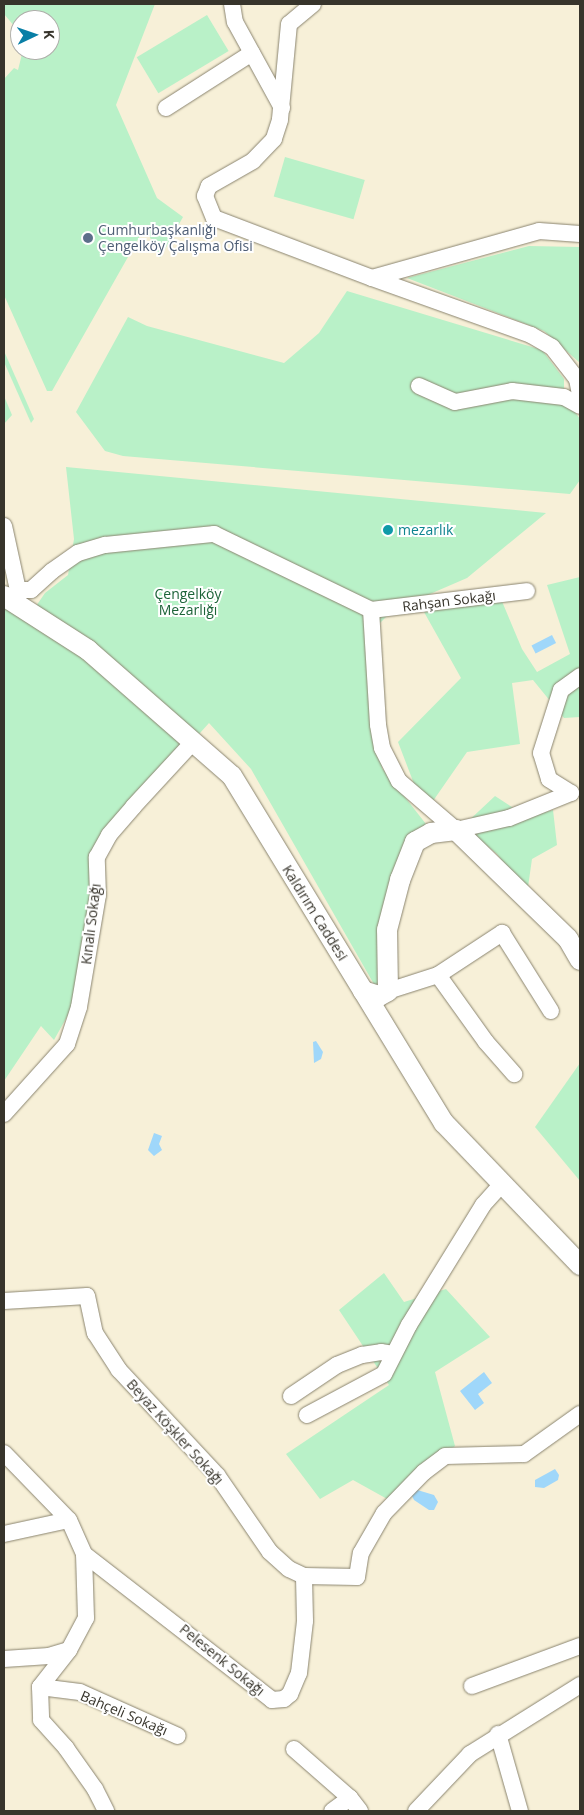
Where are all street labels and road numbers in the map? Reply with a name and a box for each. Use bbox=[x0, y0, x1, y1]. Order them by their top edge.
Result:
street label: Rahşan Sokağı bbox=[401, 587, 497, 615]
street label: Kaldırım Caddesi bbox=[279, 862, 351, 964]
street label: Kınalı Sokağı bbox=[78, 883, 104, 965]
street label: Beyaz Köşkler Sokağı bbox=[123, 1376, 227, 1488]
street label: Pelesenk Sokağı bbox=[176, 1621, 268, 1699]
street label: Bahçeli Sokağı bbox=[78, 1687, 170, 1739]

